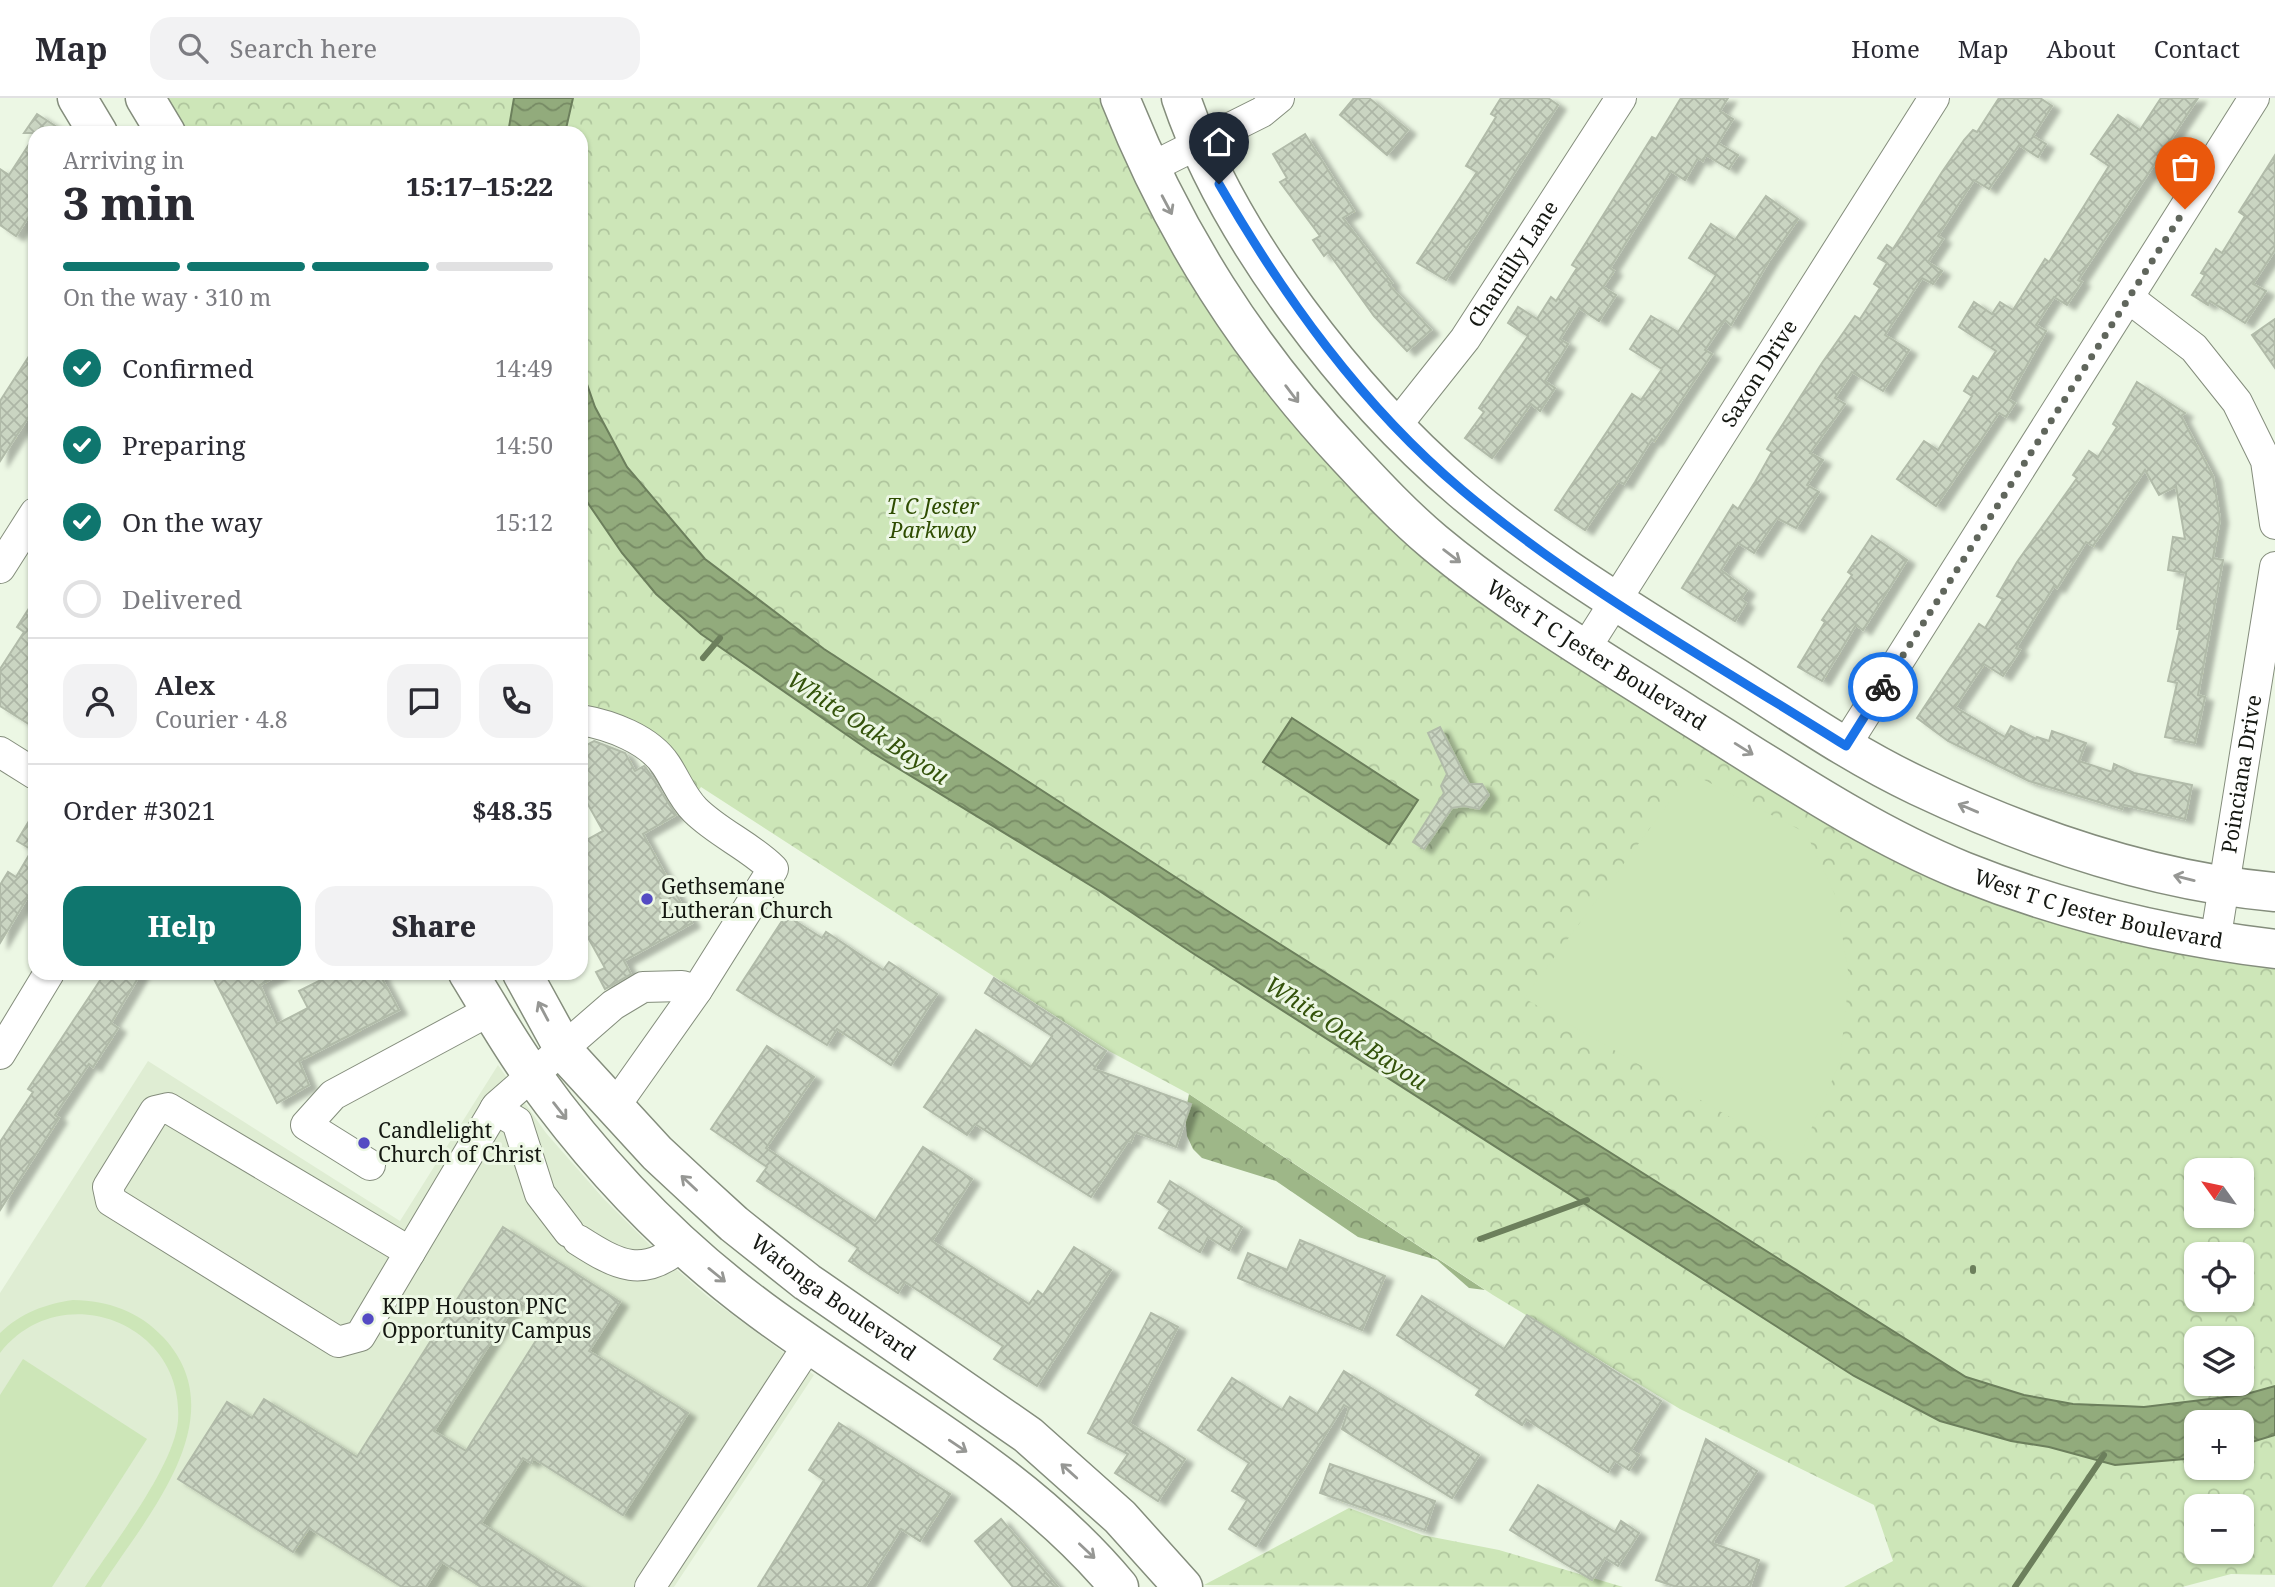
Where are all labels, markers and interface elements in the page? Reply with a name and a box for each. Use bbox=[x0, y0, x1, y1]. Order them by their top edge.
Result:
search box bbox=[150, 17, 640, 80]
text: Map bbox=[35, 26, 108, 71]
icon: search bbox=[174, 29, 212, 67]
text: Search here bbox=[230, 30, 377, 66]
text: Home bbox=[1851, 32, 1920, 65]
text: Map bbox=[1958, 32, 2009, 65]
text: About bbox=[2047, 32, 2116, 65]
text: Contact bbox=[2154, 32, 2240, 65]
pin bbox=[1189, 112, 1249, 184]
icon: home bbox=[1200, 123, 1238, 161]
pin bbox=[2155, 137, 2215, 209]
text: Arriving in bbox=[63, 144, 184, 176]
icon: bag bbox=[2166, 148, 2204, 186]
text: 15:17–15:22 bbox=[406, 168, 553, 204]
text: 3 min bbox=[63, 171, 195, 233]
one-way arrow bbox=[1161, 194, 1174, 215]
street label: Chantilly Lane bbox=[1461, 195, 1564, 333]
text: On the way · 310 m bbox=[63, 281, 271, 313]
street label: Saxon Drive bbox=[1714, 314, 1803, 432]
icon: check bbox=[63, 349, 101, 387]
text: Confirmed bbox=[122, 350, 254, 386]
text: 14:49 bbox=[495, 352, 553, 384]
one-way arrow bbox=[1285, 385, 1300, 403]
icon: check bbox=[63, 426, 101, 464]
text: Preparing bbox=[122, 427, 246, 463]
text: 14:50 bbox=[495, 429, 553, 461]
park label: T C Jester Parkway bbox=[887, 492, 979, 544]
icon: check bbox=[63, 503, 101, 541]
text: On the way bbox=[122, 504, 262, 540]
text: 15:12 bbox=[495, 506, 553, 538]
one-way arrow bbox=[1442, 548, 1461, 563]
street label: West T C Jester Boulevard bbox=[1481, 573, 1712, 736]
text: Delivered bbox=[122, 581, 242, 617]
courier bbox=[1848, 652, 1918, 722]
water label: White Oak Bayou bbox=[781, 663, 956, 792]
button: person bbox=[63, 664, 137, 738]
button: chat bbox=[387, 664, 461, 738]
button: phone bbox=[479, 664, 553, 738]
text: Alex bbox=[155, 667, 215, 703]
icon: bike bbox=[1864, 668, 1902, 706]
street label: Poinciana Drive bbox=[2214, 693, 2267, 855]
text: Courier · 4.8 bbox=[155, 703, 288, 735]
one-way arrow bbox=[1733, 743, 1753, 757]
text: Order #3021 bbox=[63, 792, 216, 828]
text: $48.35 bbox=[472, 792, 553, 828]
one-way arrow bbox=[1957, 801, 1979, 814]
street label: West T C Jester Boulevard bbox=[1970, 862, 2225, 954]
one-way arrow bbox=[2173, 871, 2195, 884]
place label: Gethsemane Lutheran Church bbox=[661, 872, 833, 924]
button: Help bbox=[63, 886, 301, 966]
button: Share bbox=[315, 886, 553, 966]
marker: Gethsemane Lutheran Church bbox=[639, 891, 655, 907]
water label: White Oak Bayou bbox=[1259, 968, 1434, 1097]
one-way arrow bbox=[536, 1001, 549, 1022]
one-way arrow bbox=[553, 1102, 568, 1120]
place label: Candlelight Church of Christ bbox=[378, 1116, 542, 1168]
marker: Candlelight Church of Christ bbox=[356, 1135, 372, 1151]
north arrow bbox=[2184, 1158, 2254, 1228]
map controls bbox=[2184, 1158, 2254, 1564]
one-way arrow bbox=[680, 1174, 697, 1191]
street label: Watonga Boulevard bbox=[745, 1228, 922, 1366]
button: locate bbox=[2184, 1242, 2254, 1312]
one-way arrow bbox=[708, 1267, 726, 1283]
place label: KIPP Houston PNC Opportunity Campus bbox=[382, 1292, 591, 1344]
marker: KIPP Houston PNC Opportunity Campus bbox=[360, 1311, 376, 1327]
button: layers bbox=[2184, 1326, 2254, 1396]
button: + bbox=[2184, 1410, 2254, 1480]
one-way arrow bbox=[948, 1439, 967, 1453]
one-way arrow bbox=[1061, 1463, 1078, 1480]
button: − bbox=[2184, 1494, 2254, 1564]
one-way arrow bbox=[1078, 1543, 1096, 1559]

